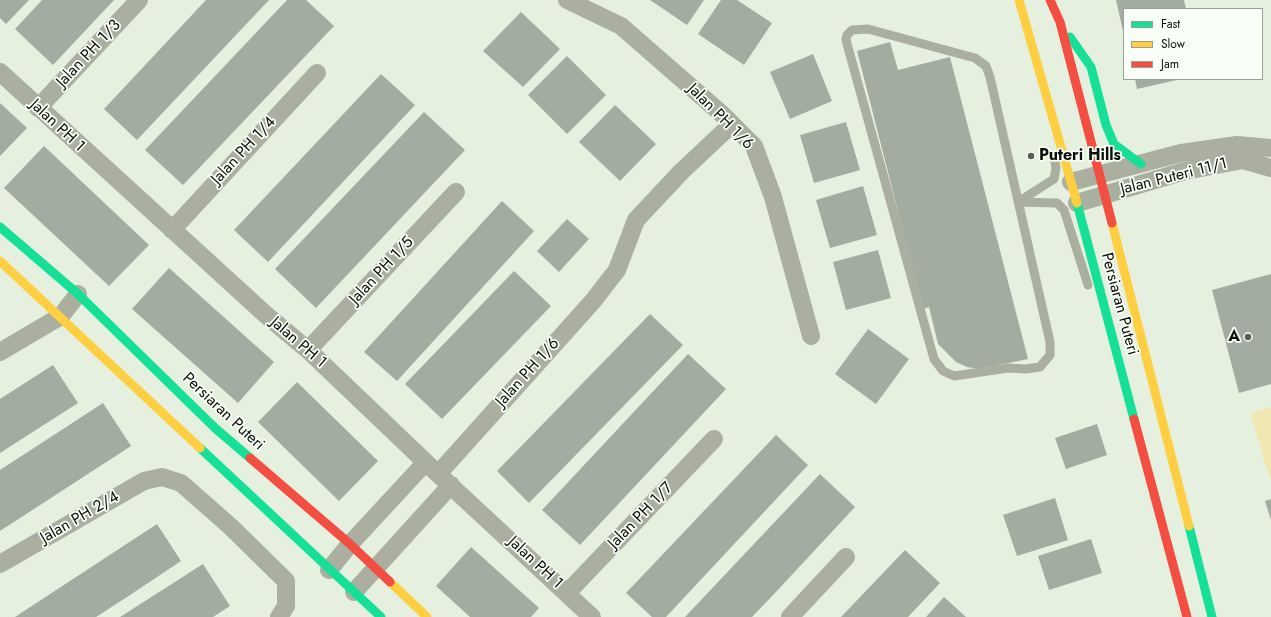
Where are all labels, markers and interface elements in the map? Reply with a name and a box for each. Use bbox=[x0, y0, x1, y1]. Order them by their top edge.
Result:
legend bbox=[1123, 8, 1263, 80]
text: Fast bbox=[1161, 15, 1180, 33]
street label: Jalan PH 1/3 bbox=[53, 16, 125, 92]
text: Slow bbox=[1161, 35, 1185, 53]
text: Jam bbox=[1161, 55, 1179, 73]
street label: Jalan PH 1/6 bbox=[683, 80, 757, 154]
street label: Jalan PH 1 bbox=[25, 96, 89, 156]
street label: Jalan PH 1/4 bbox=[208, 113, 280, 189]
place label: Puteri Hills bbox=[1039, 146, 1121, 166]
marker: Puteri Hills bbox=[1026, 151, 1036, 161]
street label: Jalan Puteri 11/1 bbox=[1119, 154, 1229, 200]
street label: Jalan PH 1/5 bbox=[346, 233, 418, 309]
street label: Persiaran Puteri bbox=[1096, 251, 1142, 357]
street label: Jalan PH 1 bbox=[266, 313, 330, 373]
place label: A bbox=[1228, 327, 1240, 347]
marker: A bbox=[1243, 332, 1253, 342]
street label: Jalan PH 1/6 bbox=[492, 335, 564, 411]
street label: Persiaran Puteri bbox=[178, 369, 268, 455]
street label: Jalan PH 1/7 bbox=[605, 479, 677, 553]
street label: Jalan PH 2/4 bbox=[37, 488, 123, 548]
street label: Jalan PH 1 bbox=[503, 533, 567, 593]

